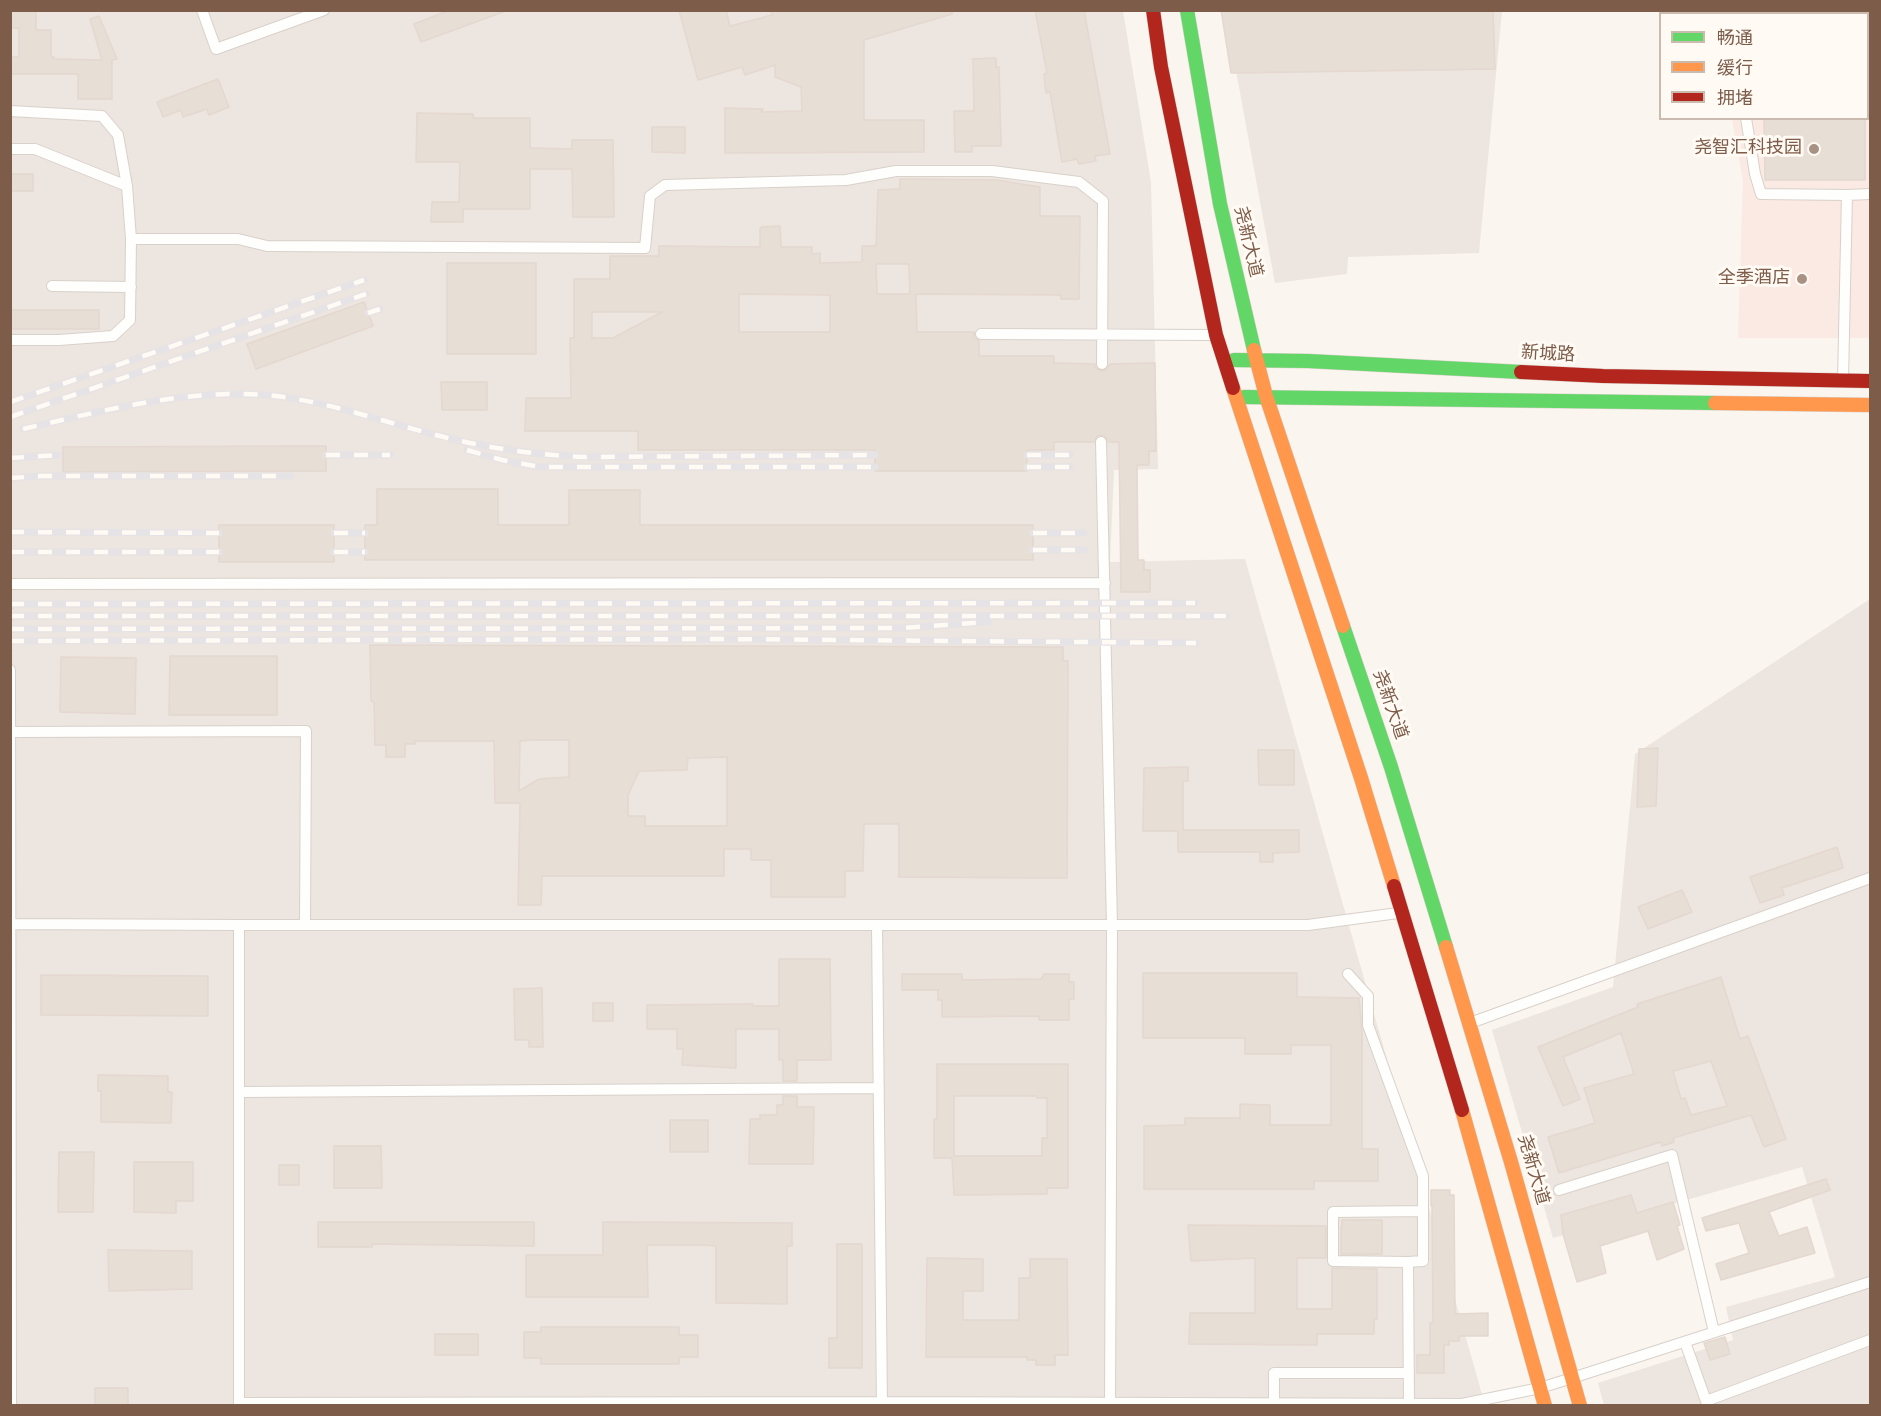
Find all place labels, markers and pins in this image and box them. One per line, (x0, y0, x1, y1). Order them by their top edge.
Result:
place label: 尧智汇科技园 (1694, 138, 1802, 160)
marker: 尧智汇科技园 (1807, 142, 1821, 156)
place label: 全季酒店 (1718, 268, 1790, 290)
marker: 全季酒店 (1795, 272, 1809, 286)

